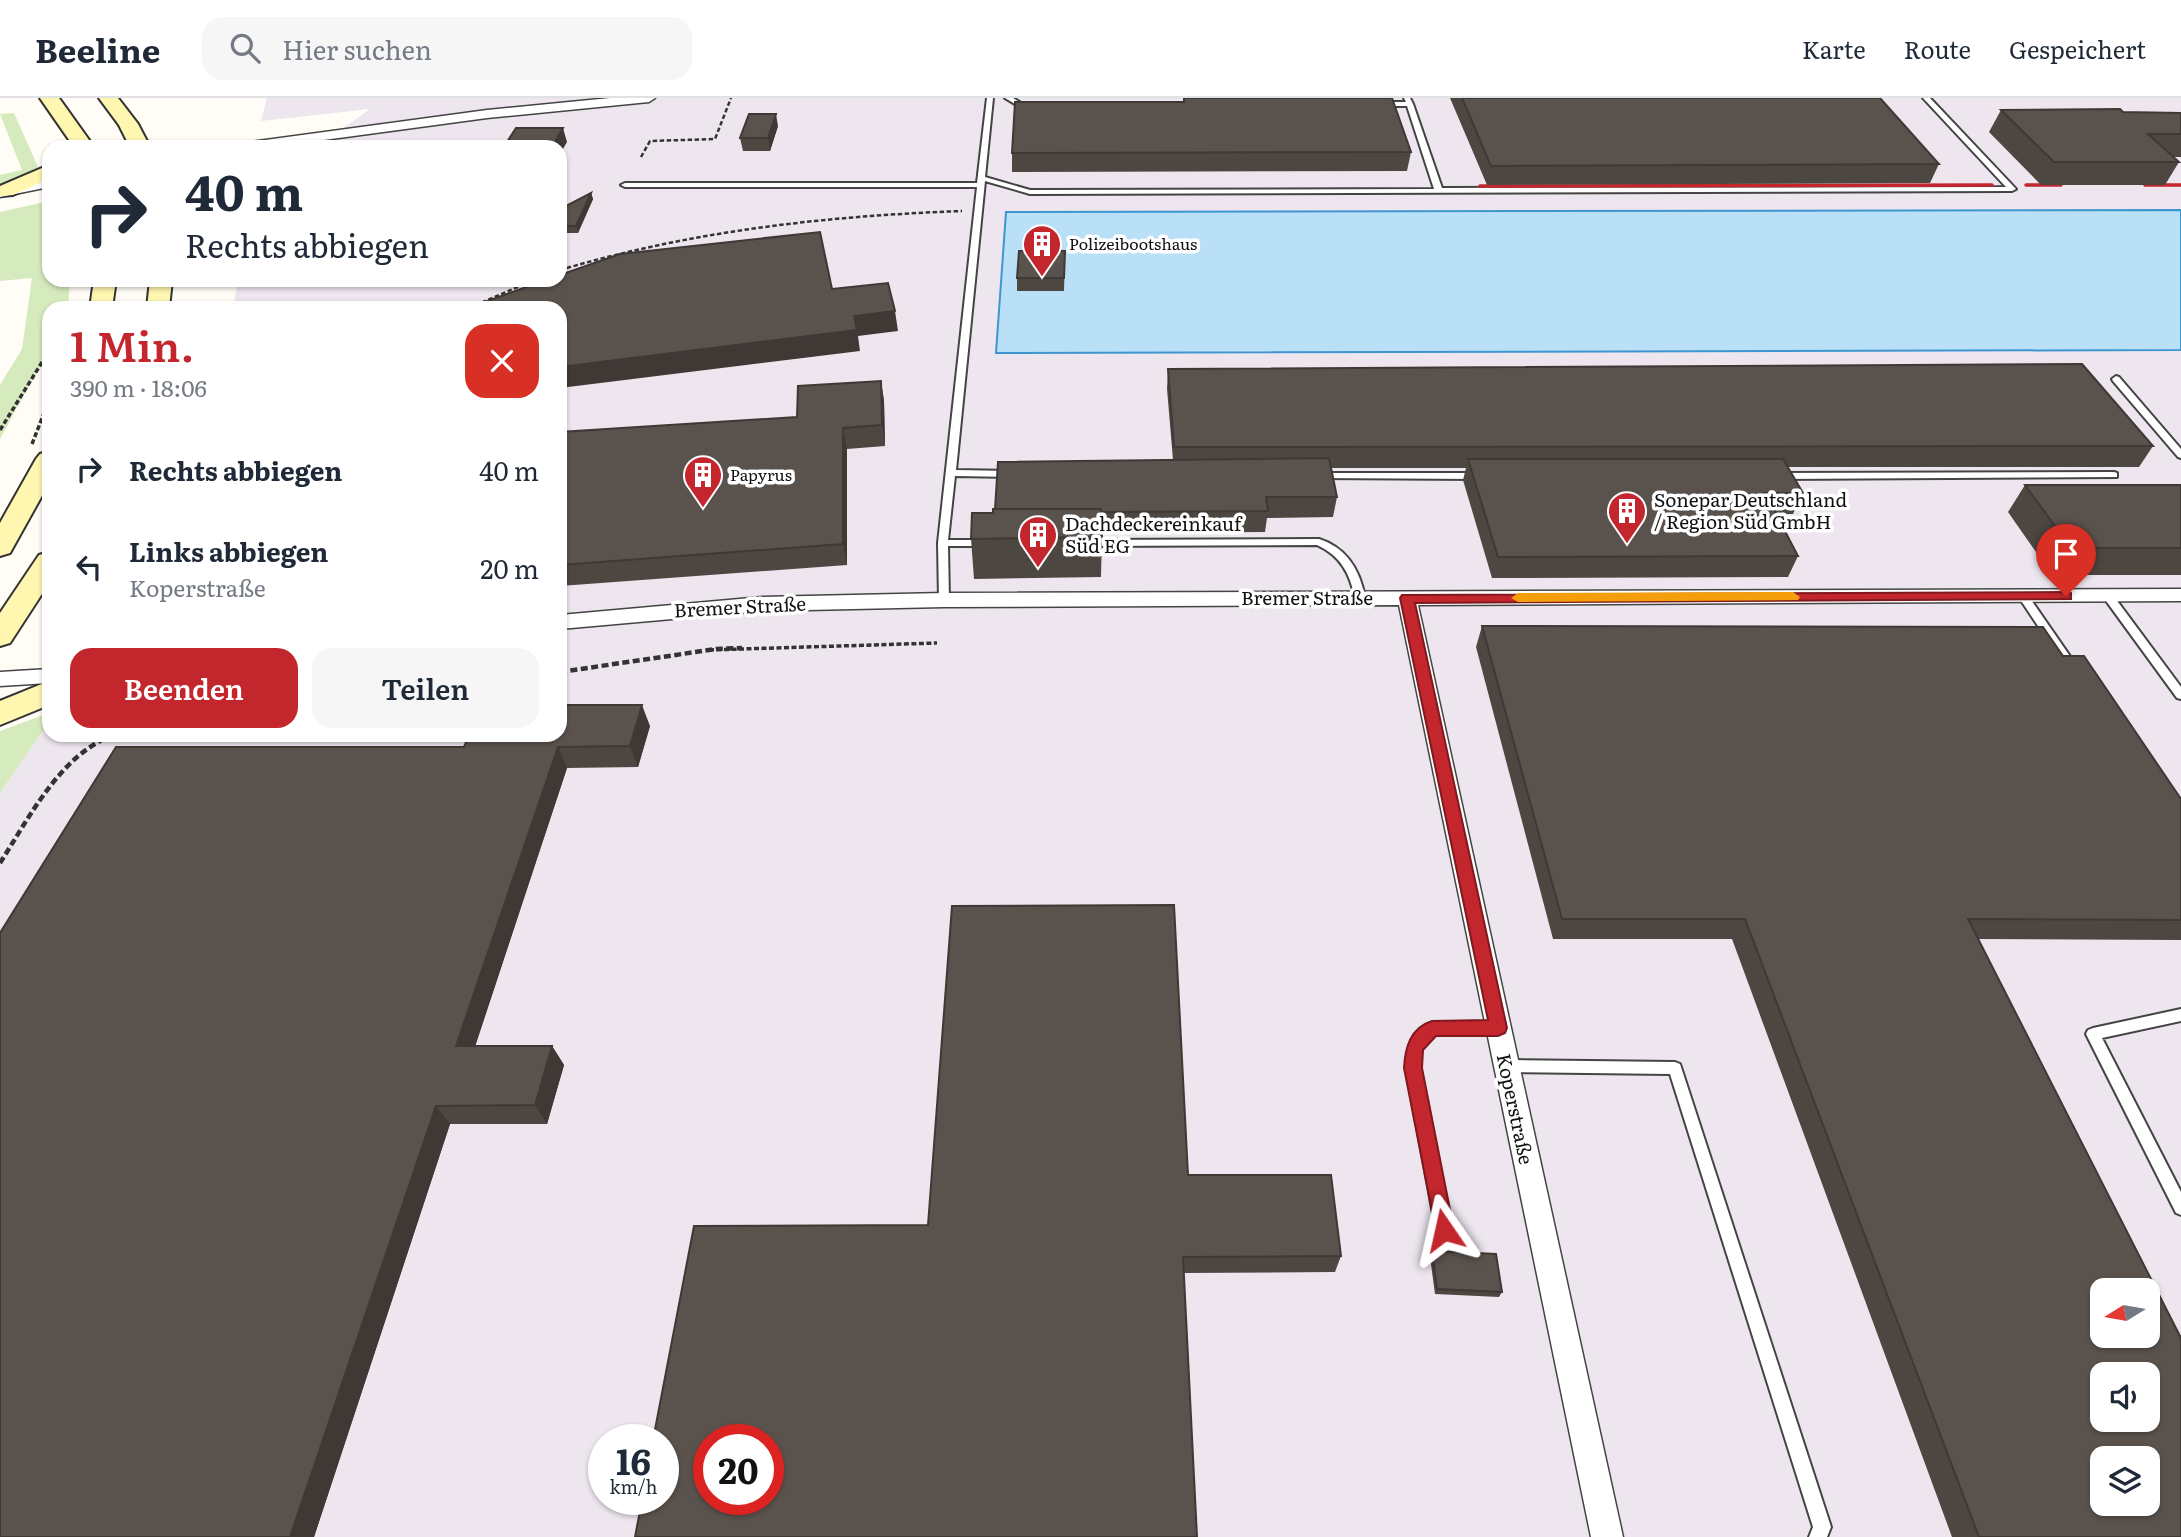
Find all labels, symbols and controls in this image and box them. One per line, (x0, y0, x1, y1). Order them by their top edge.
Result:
search box (202, 17, 692, 80)
text: Beeline (35, 24, 160, 73)
icon: search (226, 29, 264, 67)
text: Hier suchen (282, 29, 432, 68)
text: Karte (1802, 31, 1866, 66)
text: Route (1904, 31, 1971, 66)
text: Gespeichert (2009, 31, 2146, 66)
text: 40 m (185, 153, 303, 226)
icon: right (70, 168, 161, 259)
text: Rechts abbiegen (185, 220, 429, 268)
building icon: Polizeibootshaus (1021, 223, 1063, 278)
place label: Polizeibootshaus (1069, 231, 1197, 255)
text: 1 Min. (70, 313, 194, 375)
button: close (465, 324, 539, 398)
text: 390 m · 18:06 (70, 370, 207, 404)
icon: right (70, 450, 108, 488)
text: Rechts abbiegen (129, 450, 342, 489)
text: 40 m (479, 450, 539, 489)
building icon: Papyrus (682, 454, 724, 509)
place label: Papyrus (730, 462, 792, 486)
place label: Sonepar Deutschland / Region Süd GmbH (1654, 485, 1847, 535)
building icon: Sonepar Deutschland / Region Süd GmbH (1606, 490, 1648, 545)
place label: Dachdeckereinkauf Süd EG (1065, 509, 1243, 559)
building icon: Dachdeckereinkauf Süd EG (1017, 514, 1059, 569)
pin (2036, 524, 2096, 596)
text: Links abbiegen (129, 531, 328, 570)
icon: arrive (2047, 535, 2085, 573)
icon: left (70, 548, 108, 586)
text: 20 m (480, 548, 539, 587)
text: Koperstraße (129, 570, 266, 604)
street label: Bremer Straße (1241, 583, 1373, 611)
street label: Bremer Straße (673, 589, 807, 623)
button: Beenden (70, 648, 298, 728)
button: Teilen (312, 648, 539, 728)
street label: Koperstraße (1491, 1051, 1541, 1167)
position arrow (1407, 1193, 1481, 1267)
north arrow (2090, 1278, 2160, 1348)
map controls (2090, 1278, 2160, 1516)
button: sound (2090, 1362, 2160, 1432)
speed limit sign: 20 (693, 1424, 784, 1515)
text: 16 (616, 1434, 651, 1486)
button: layers (2090, 1446, 2160, 1516)
text: km/h (610, 1473, 657, 1500)

